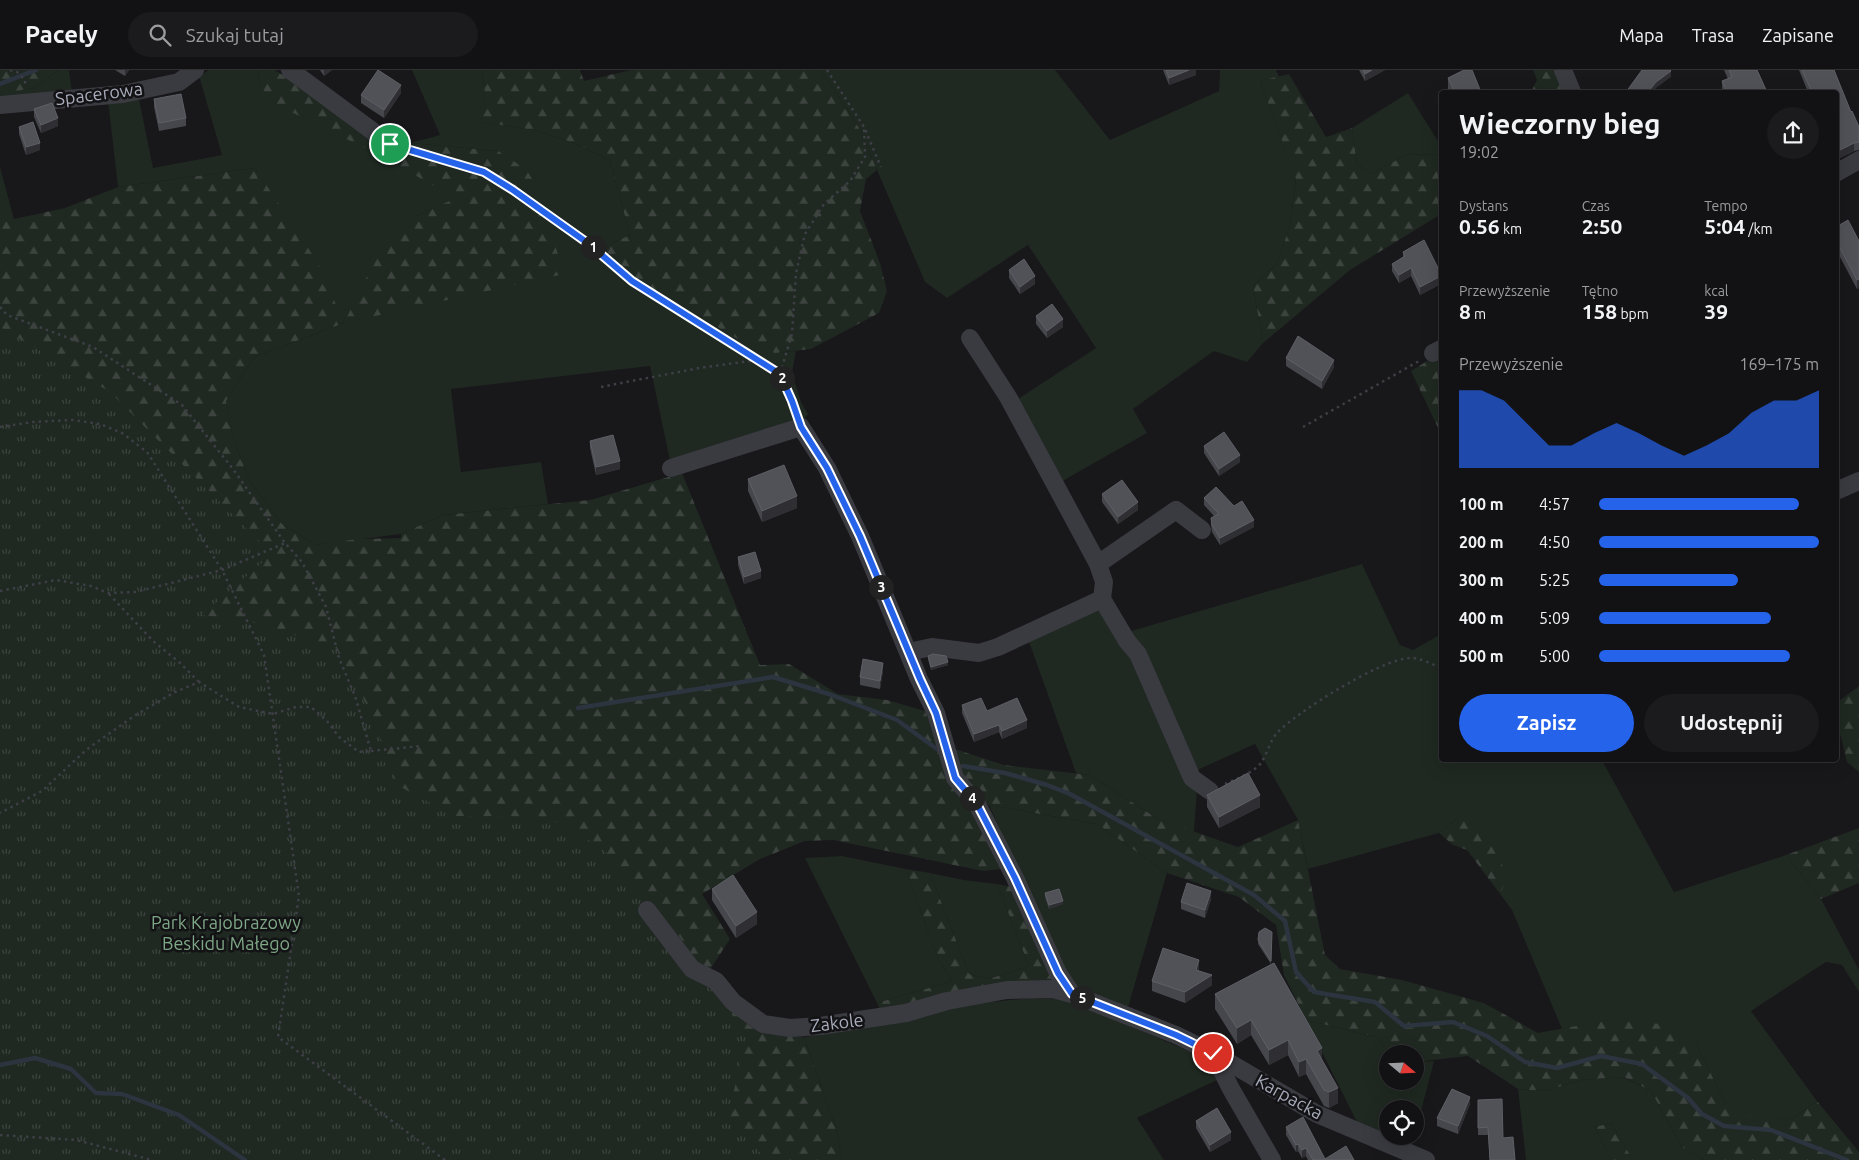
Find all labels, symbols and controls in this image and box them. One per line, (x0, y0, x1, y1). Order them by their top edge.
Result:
search box (128, 12, 478, 57)
text: Pacely (25, 21, 98, 48)
icon: search (146, 21, 174, 49)
text: Szukaj tutaj (186, 24, 284, 46)
text: Mapa (1619, 25, 1664, 45)
text: Trasa (1692, 25, 1734, 45)
text: Zapisane (1762, 25, 1834, 45)
street label: Spacerowa (54, 78, 144, 108)
button: share (1767, 107, 1819, 159)
text: Wieczorny bieg (1459, 108, 1661, 139)
pin (369, 123, 411, 165)
icon: arrive (376, 130, 404, 158)
text: 19:02 (1459, 143, 1499, 161)
text: Dystans (1459, 198, 1508, 214)
text: Czas (1582, 198, 1610, 214)
text: Tempo (1704, 198, 1748, 214)
text: 0.56 (1459, 214, 1500, 238)
text: 2:50 (1582, 214, 1622, 238)
text: 5:04 (1704, 214, 1745, 238)
text: km (1500, 221, 1522, 237)
text: /km (1745, 221, 1773, 237)
pin: 1 (580, 234, 606, 260)
text: 1 (590, 239, 597, 255)
text: Przewyższenie (1459, 283, 1550, 299)
text: Tętno (1582, 283, 1618, 299)
text: kcal (1704, 283, 1729, 299)
text: 8 (1459, 299, 1471, 323)
text: 158 (1582, 299, 1617, 323)
text: 39 (1704, 299, 1728, 323)
text: m (1471, 306, 1486, 322)
text: bpm (1617, 306, 1649, 322)
text: Przewyższenie (1459, 355, 1563, 373)
text: 169–175 m (1739, 355, 1819, 373)
pin: 2 (770, 366, 794, 390)
text: 2 (779, 370, 786, 386)
text: 100 m (1459, 495, 1504, 513)
text: 4:57 (1539, 495, 1570, 513)
text: 200 m (1459, 533, 1504, 551)
text: 4:50 (1539, 533, 1570, 551)
text: 300 m (1459, 571, 1504, 589)
text: 5:25 (1539, 571, 1570, 589)
pin: 3 (868, 574, 894, 600)
text: 3 (878, 579, 885, 595)
text: 400 m (1459, 609, 1504, 627)
text: 5:09 (1539, 609, 1570, 627)
text: 500 m (1459, 647, 1504, 665)
text: 5:00 (1539, 647, 1570, 665)
button: Zapisz (1459, 694, 1634, 752)
button: Udostępnij (1644, 694, 1819, 752)
pin: 4 (960, 786, 984, 810)
text: 4 (969, 790, 976, 806)
park label: Park Krajobrazowy Beskidu Małego (151, 912, 301, 953)
pin: 5 (1070, 986, 1094, 1010)
text: 5 (1079, 990, 1086, 1006)
street label: Zakole (809, 1009, 865, 1035)
pin (1192, 1032, 1234, 1074)
icon: check (1199, 1039, 1227, 1067)
north arrow (1379, 1045, 1424, 1090)
map controls (1379, 1045, 1424, 1145)
street label: Karpacka (1252, 1070, 1326, 1123)
button: locate (1379, 1100, 1424, 1145)

